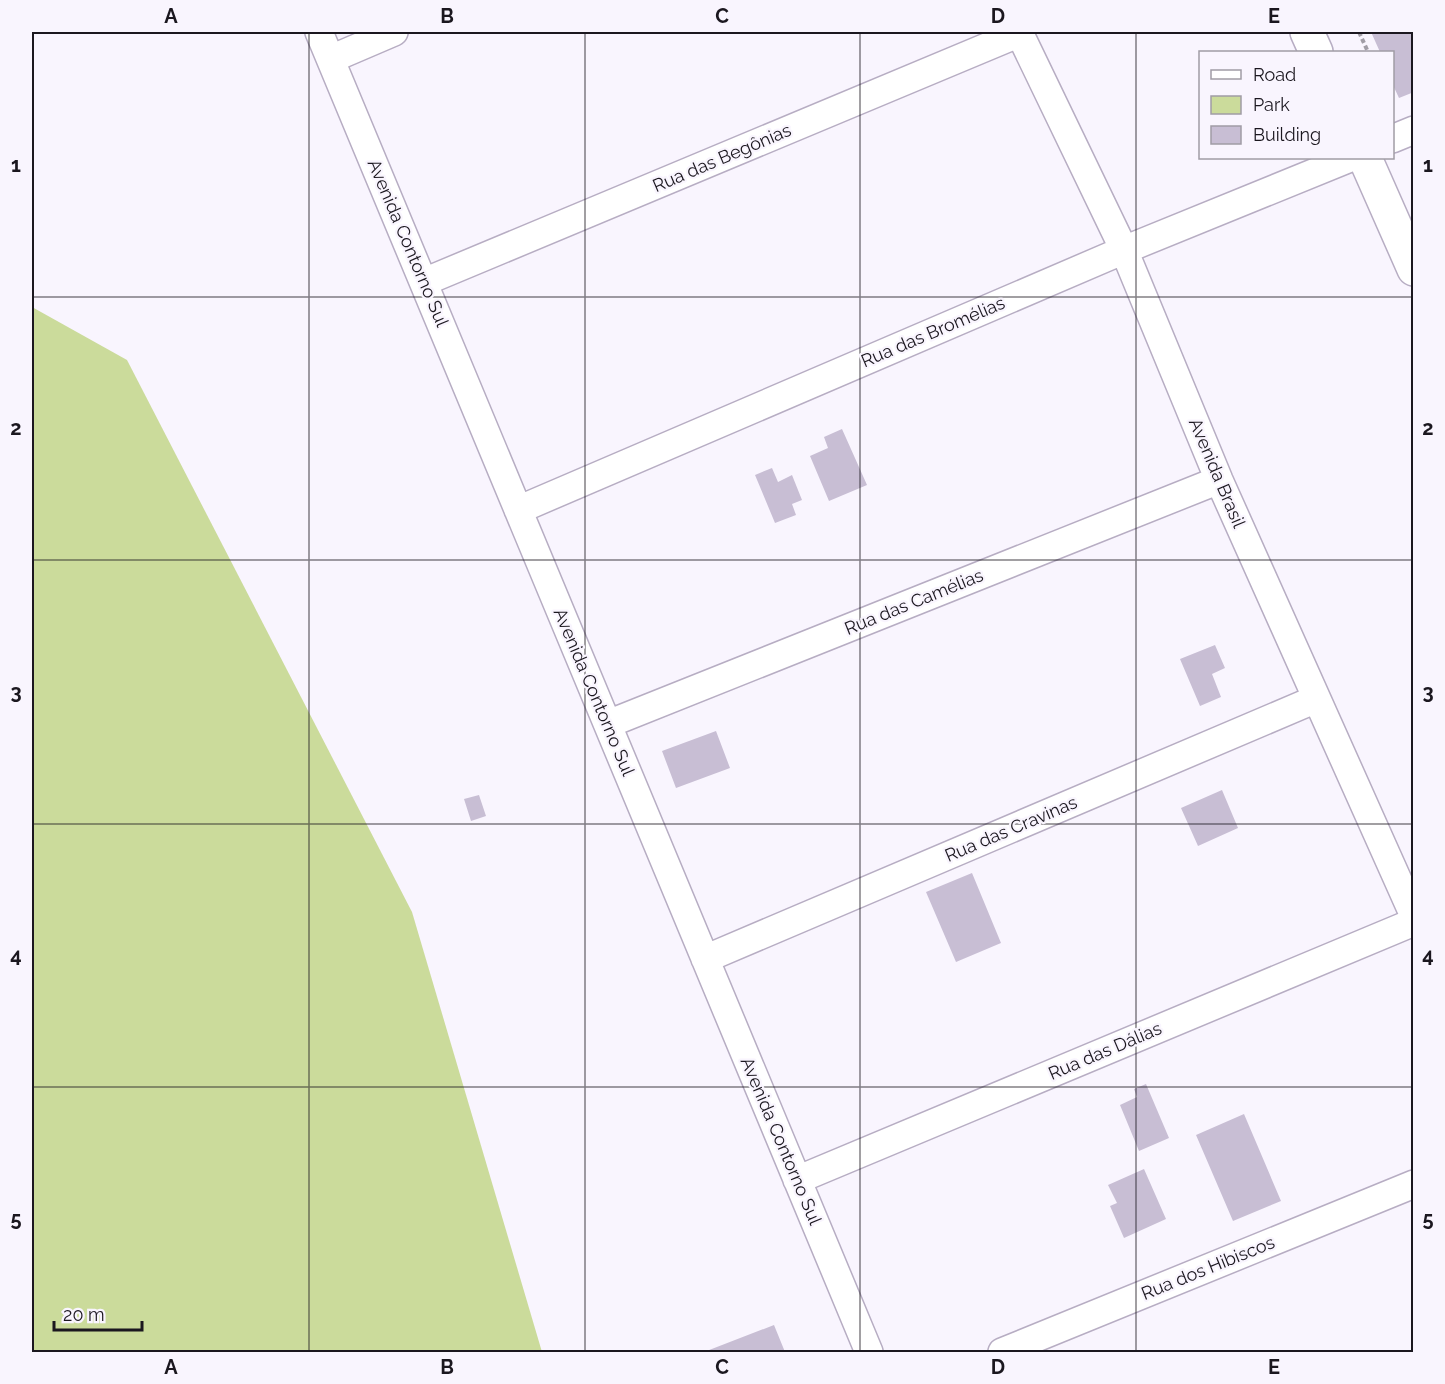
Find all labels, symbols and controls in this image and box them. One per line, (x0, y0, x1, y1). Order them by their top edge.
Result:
text: A (164, 4, 178, 28)
text: B (440, 4, 454, 28)
text: C (715, 4, 729, 28)
text: D (991, 4, 1005, 28)
text: E (1268, 4, 1280, 28)
legend (1199, 51, 1394, 159)
text: Road (1253, 64, 1296, 85)
text: Park (1253, 94, 1290, 115)
street label: Rua das Begônias (649, 119, 794, 196)
text: Building (1253, 124, 1321, 145)
text: 1 (11, 153, 21, 177)
text: 1 (1423, 153, 1433, 177)
street label: Avenida Contorno Sul (364, 156, 453, 330)
street label: Rua das Bromélias (858, 292, 1008, 371)
street label: Avenida Brasil (1185, 415, 1250, 531)
text: 2 (10, 416, 22, 440)
text: 2 (1422, 416, 1434, 440)
street label: Rua das Camélias (841, 564, 986, 639)
street label: Avenida Contorno Sul (550, 605, 639, 779)
text: 3 (10, 680, 22, 704)
text: 3 (1422, 680, 1434, 704)
street label: Rua das Cravinas (941, 791, 1080, 866)
text: 4 (10, 943, 22, 967)
text: 4 (1422, 943, 1434, 967)
street label: Rua das Dálias (1045, 1017, 1165, 1084)
street label: Avenida Contorno Sul (737, 1054, 826, 1228)
text: 5 (10, 1207, 22, 1231)
text: 5 (1422, 1207, 1434, 1231)
street label: Rua dos Hibiscos (1138, 1231, 1278, 1304)
scale bar (54, 1294, 142, 1332)
text: 20 m (63, 1304, 105, 1325)
text: A (164, 1355, 178, 1379)
text: B (440, 1355, 454, 1379)
text: C (715, 1355, 729, 1379)
text: D (991, 1355, 1005, 1379)
text: E (1268, 1355, 1280, 1379)

